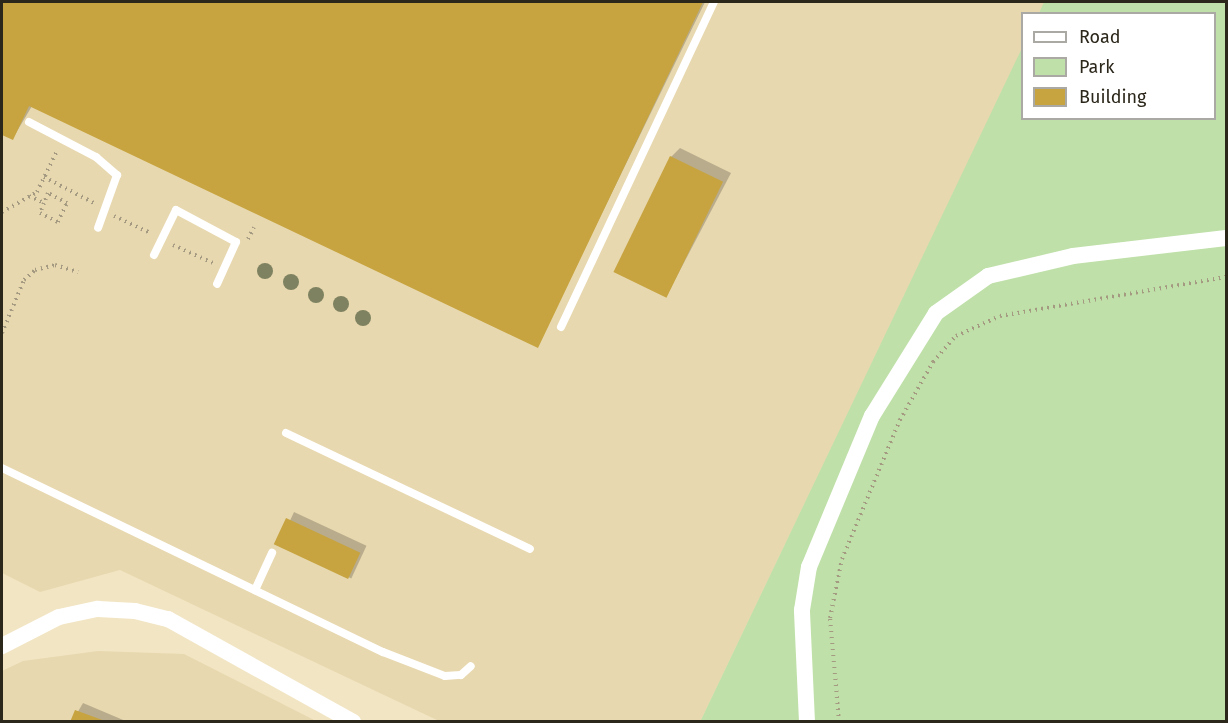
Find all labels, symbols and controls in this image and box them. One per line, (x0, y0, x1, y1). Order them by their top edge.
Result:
legend (1021, 12, 1216, 120)
text: Road (1079, 26, 1121, 48)
text: Park (1079, 56, 1114, 78)
text: Building (1079, 86, 1146, 108)

